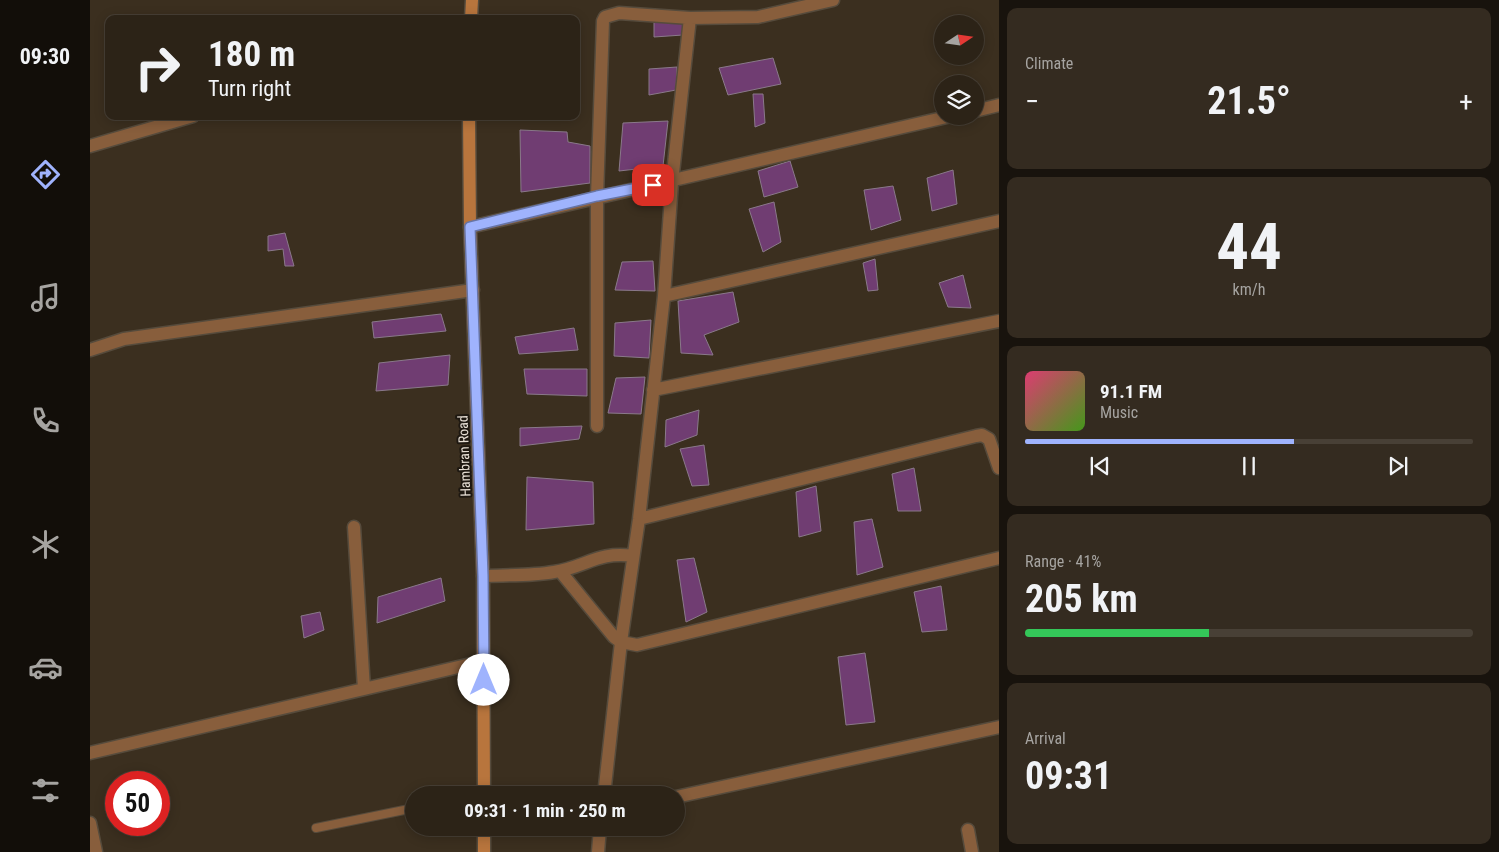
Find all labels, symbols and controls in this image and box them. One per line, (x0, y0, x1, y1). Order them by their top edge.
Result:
north arrow (934, 15, 984, 65)
map controls (934, 15, 984, 125)
text: 180 m (208, 34, 295, 75)
icon: right (125, 35, 190, 100)
text: 09:30 (20, 44, 70, 69)
text: Climate (1025, 54, 1073, 73)
button: layers (934, 75, 984, 125)
text: Turn right (208, 76, 291, 101)
text: 21.5° (1207, 79, 1291, 123)
text: − (1025, 85, 1039, 118)
text: + (1459, 85, 1473, 118)
icon: directions (28, 157, 63, 192)
pin (632, 164, 674, 206)
icon: arrive (639, 171, 667, 199)
text: 44 (1216, 209, 1282, 285)
icon: music (28, 280, 63, 315)
text: km/h (1233, 280, 1265, 299)
text: 91.1 FM (1100, 380, 1162, 403)
icon: phone (28, 403, 63, 438)
text: Music (1100, 403, 1138, 422)
street label: Hambran Road (455, 415, 473, 497)
icon: previous (1086, 452, 1114, 480)
icon: pause (1235, 452, 1263, 480)
icon: next (1384, 452, 1412, 480)
icon: climate (28, 527, 63, 562)
text: Range · 41% (1025, 552, 1101, 571)
text: 205 km (1025, 577, 1138, 621)
icon: car (28, 650, 63, 685)
position arrow (457, 653, 509, 705)
text: Arrival (1025, 729, 1066, 748)
text: 09:31 (1025, 754, 1112, 798)
speed limit sign: 50 (105, 771, 170, 836)
icon: filters (28, 773, 63, 808)
text: 09:31 · 1 min · 250 m (464, 799, 626, 822)

